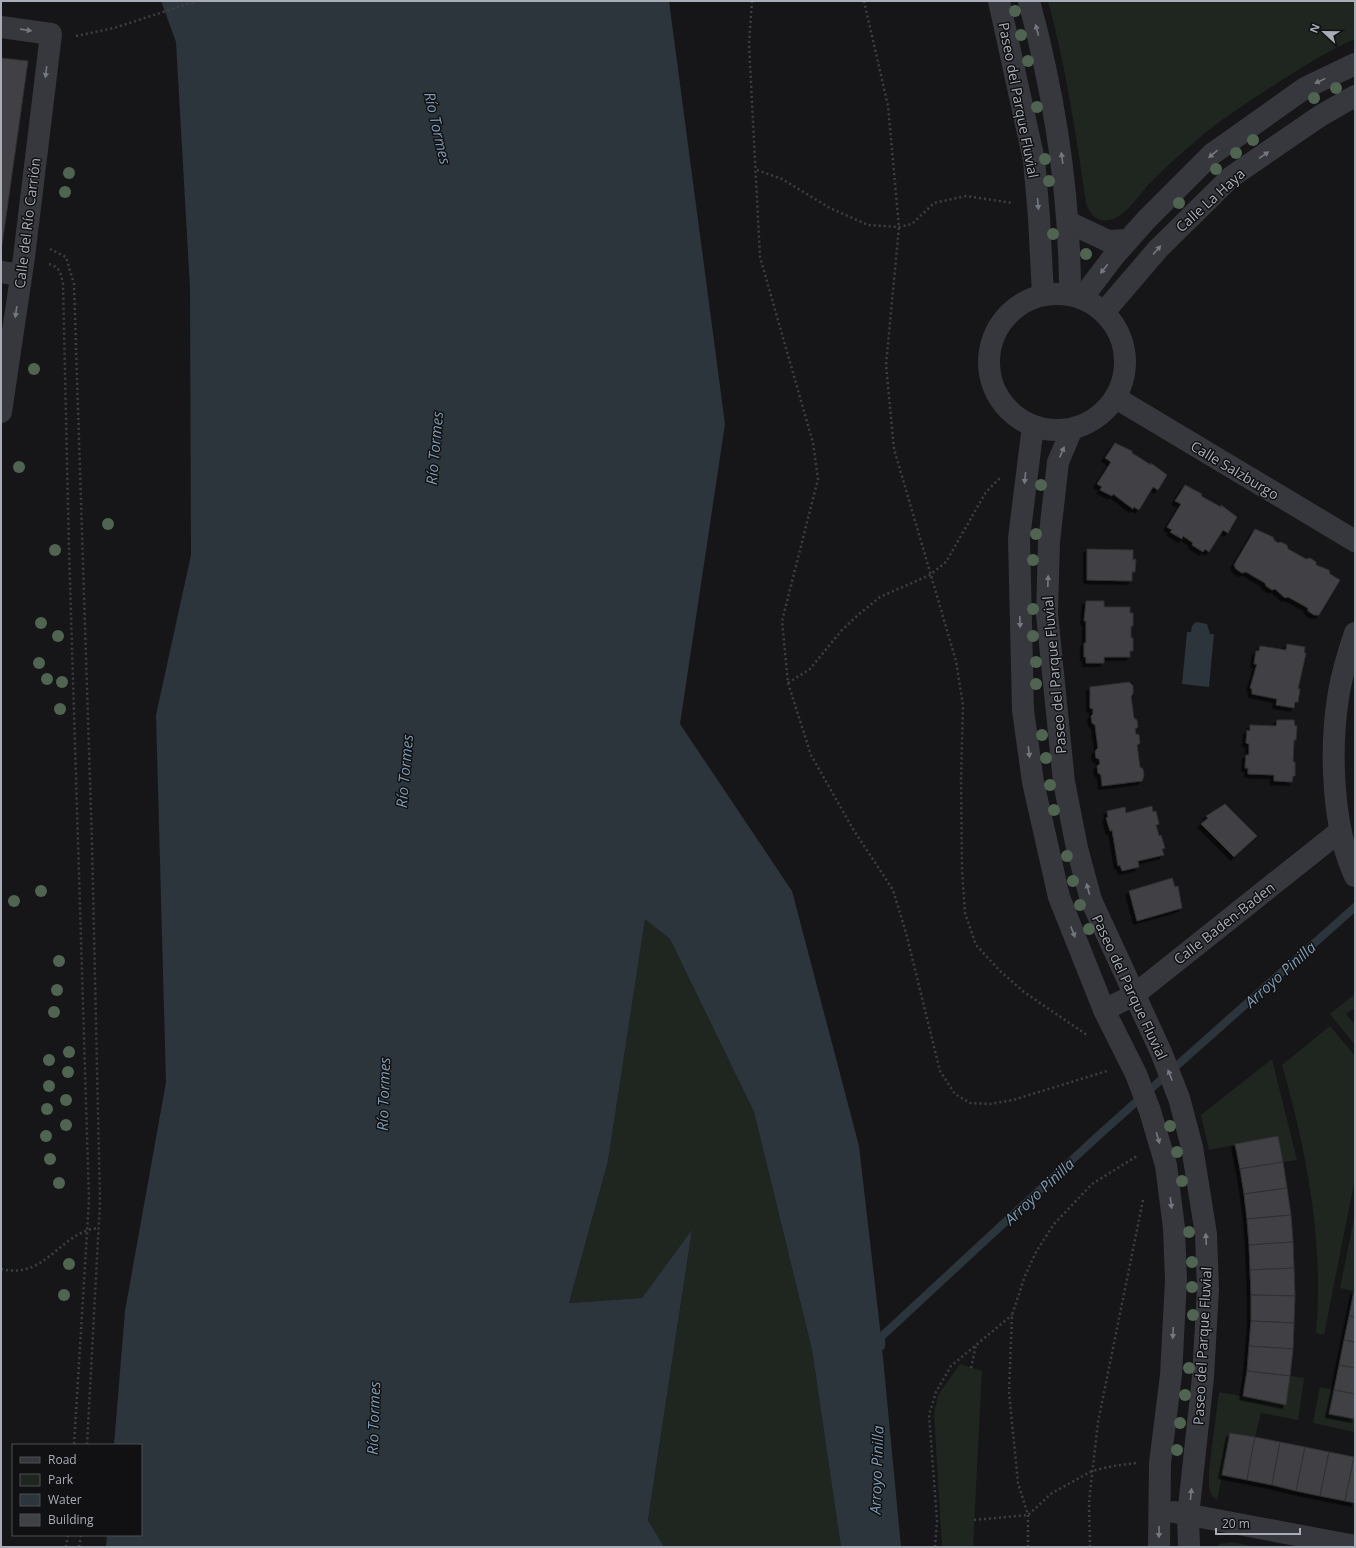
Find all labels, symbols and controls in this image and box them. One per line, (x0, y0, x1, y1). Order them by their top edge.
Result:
north arrow (1304, 12, 1344, 52)
street label: Paseo del Parque Fluvial (995, 21, 1043, 179)
text: N (1306, 21, 1323, 35)
one-way arrow (1033, 24, 1039, 37)
one-way arrow (20, 27, 32, 33)
one-way arrow (43, 66, 50, 78)
one-way arrow (1314, 78, 1326, 84)
water label: Río Tormes (420, 90, 456, 167)
one-way arrow (1208, 150, 1218, 159)
one-way arrow (1258, 151, 1269, 158)
one-way arrow (1059, 152, 1065, 164)
street label: Calle del Río Carrión (10, 157, 44, 289)
street label: Calle La Haya (1171, 164, 1249, 236)
one-way arrow (1035, 198, 1041, 210)
one-way arrow (1152, 245, 1161, 256)
one-way arrow (1100, 263, 1109, 274)
one-way arrow (13, 306, 19, 318)
water label: Río Tormes (421, 410, 447, 486)
street label: Calle Salzburgo (1187, 436, 1283, 504)
one-way arrow (1060, 446, 1066, 458)
one-way arrow (1022, 472, 1029, 484)
one-way arrow (1044, 575, 1051, 587)
street label: Paseo del Parque Fluvial (1038, 595, 1070, 755)
one-way arrow (1017, 616, 1023, 629)
water label: Río Tormes (391, 733, 417, 809)
one-way arrow (1025, 746, 1032, 758)
street label: Calle Baden-Baden (1170, 878, 1278, 968)
one-way arrow (1085, 883, 1091, 895)
street label: Paseo del Parque Fluvial (1088, 911, 1172, 1063)
one-way arrow (1070, 926, 1076, 938)
water label: Arroyo Pinilla (1240, 937, 1320, 1012)
water label: Río Tormes (372, 1056, 394, 1131)
one-way arrow (1167, 1069, 1173, 1081)
one-way arrow (1155, 1132, 1161, 1144)
water label: Arroyo Pinilla (999, 1153, 1079, 1229)
one-way arrow (1168, 1197, 1174, 1209)
one-way arrow (1202, 1233, 1209, 1245)
street label: Paseo del Parque Fluvial (1188, 1267, 1216, 1425)
one-way arrow (1170, 1327, 1176, 1340)
water label: Río Tormes (362, 1380, 384, 1455)
water label: Arroyo Pinilla (864, 1425, 888, 1516)
legend (12, 1444, 142, 1536)
text: Road (48, 1451, 77, 1468)
text: Park (48, 1471, 74, 1488)
one-way arrow (1188, 1488, 1194, 1500)
text: Water (48, 1491, 82, 1508)
scale bar (1216, 1510, 1300, 1536)
text: Building (48, 1511, 94, 1528)
text: 20 m (1222, 1515, 1250, 1532)
one-way arrow (1156, 1526, 1162, 1539)

